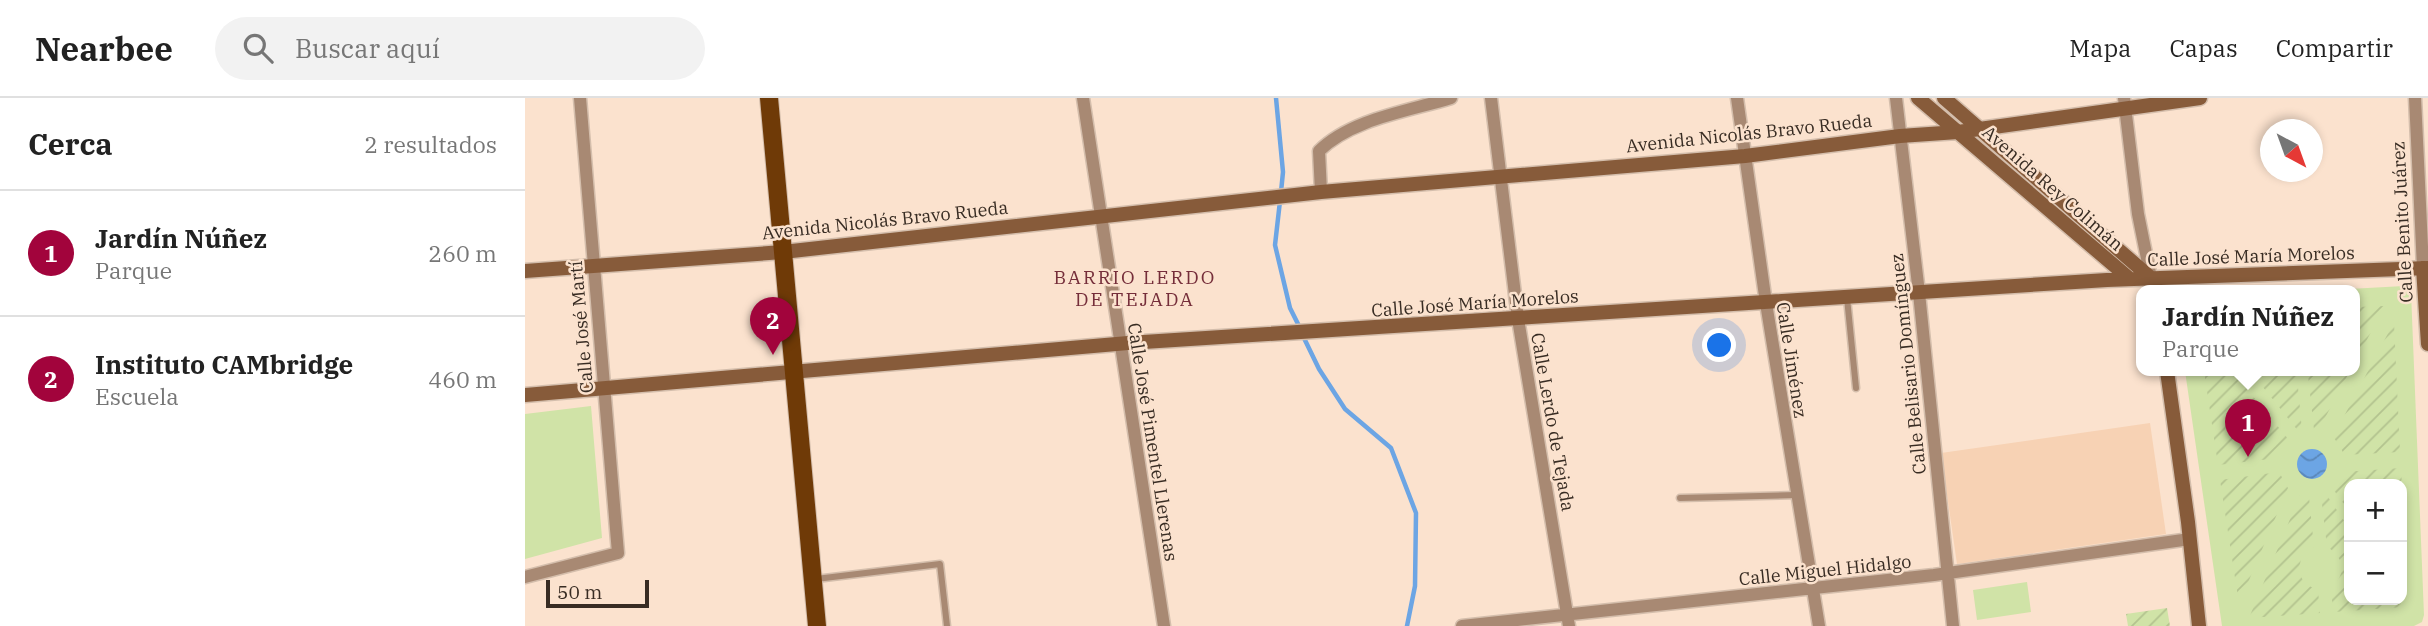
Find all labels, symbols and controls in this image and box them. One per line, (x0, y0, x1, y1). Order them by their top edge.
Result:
search box (215, 17, 705, 80)
text: Nearbee (35, 27, 173, 70)
icon: search (239, 29, 277, 67)
text: Buscar aquí (295, 31, 440, 65)
text: Mapa (2069, 32, 2131, 64)
text: Capas (2169, 32, 2238, 64)
text: Compartir (2276, 32, 2393, 64)
street label: Avenida Nicolás Bravo Rueda (1625, 109, 1873, 157)
north arrow (2260, 119, 2323, 182)
street label: Avenida Rey Colimán (1978, 120, 2128, 256)
text: Cerca (28, 124, 113, 163)
text: 2 resultados (364, 129, 497, 159)
street label: Calle Benito Juárez (2386, 141, 2418, 303)
street label: Avenida Nicolás Bravo Rueda (761, 196, 1009, 244)
text: Jardín Núñez (95, 221, 267, 255)
text: 1 (44, 238, 58, 268)
text: 260 m (428, 238, 497, 268)
street label: Calle José María Morelos (2147, 241, 2355, 271)
street label: Calle Belisario Domínguez (1885, 252, 1931, 476)
text: Parque (95, 255, 172, 285)
street label: Calle José Martí (564, 260, 598, 394)
district label: BARRIO LERDO DE TEJADA (1054, 265, 1216, 311)
street label: Calle José María Morelos (1371, 284, 1579, 322)
popup (2136, 285, 2360, 376)
pin: 2 (750, 297, 796, 355)
text: Jardín Núñez (2162, 299, 2334, 333)
street label: Calle Jiménez (1772, 300, 1812, 420)
street label: Calle José Pimentel Llerenas (1123, 321, 1183, 563)
your location (1702, 328, 1736, 362)
street label: Calle Lerdo de Tejada (1526, 331, 1580, 513)
text: Parque (2162, 333, 2239, 363)
text: Instituto CAMbridge (95, 347, 353, 381)
text: 2 (44, 364, 58, 394)
text: 460 m (428, 364, 497, 394)
text: Escuela (95, 381, 179, 411)
pin: 1 (2225, 399, 2271, 457)
map controls (2344, 479, 2407, 605)
button: + (2344, 479, 2407, 542)
button: − (2344, 542, 2407, 605)
street label: Calle Miguel Hidalgo (1738, 550, 1912, 590)
scale bar (546, 577, 649, 609)
text: 50 m (557, 580, 602, 604)

